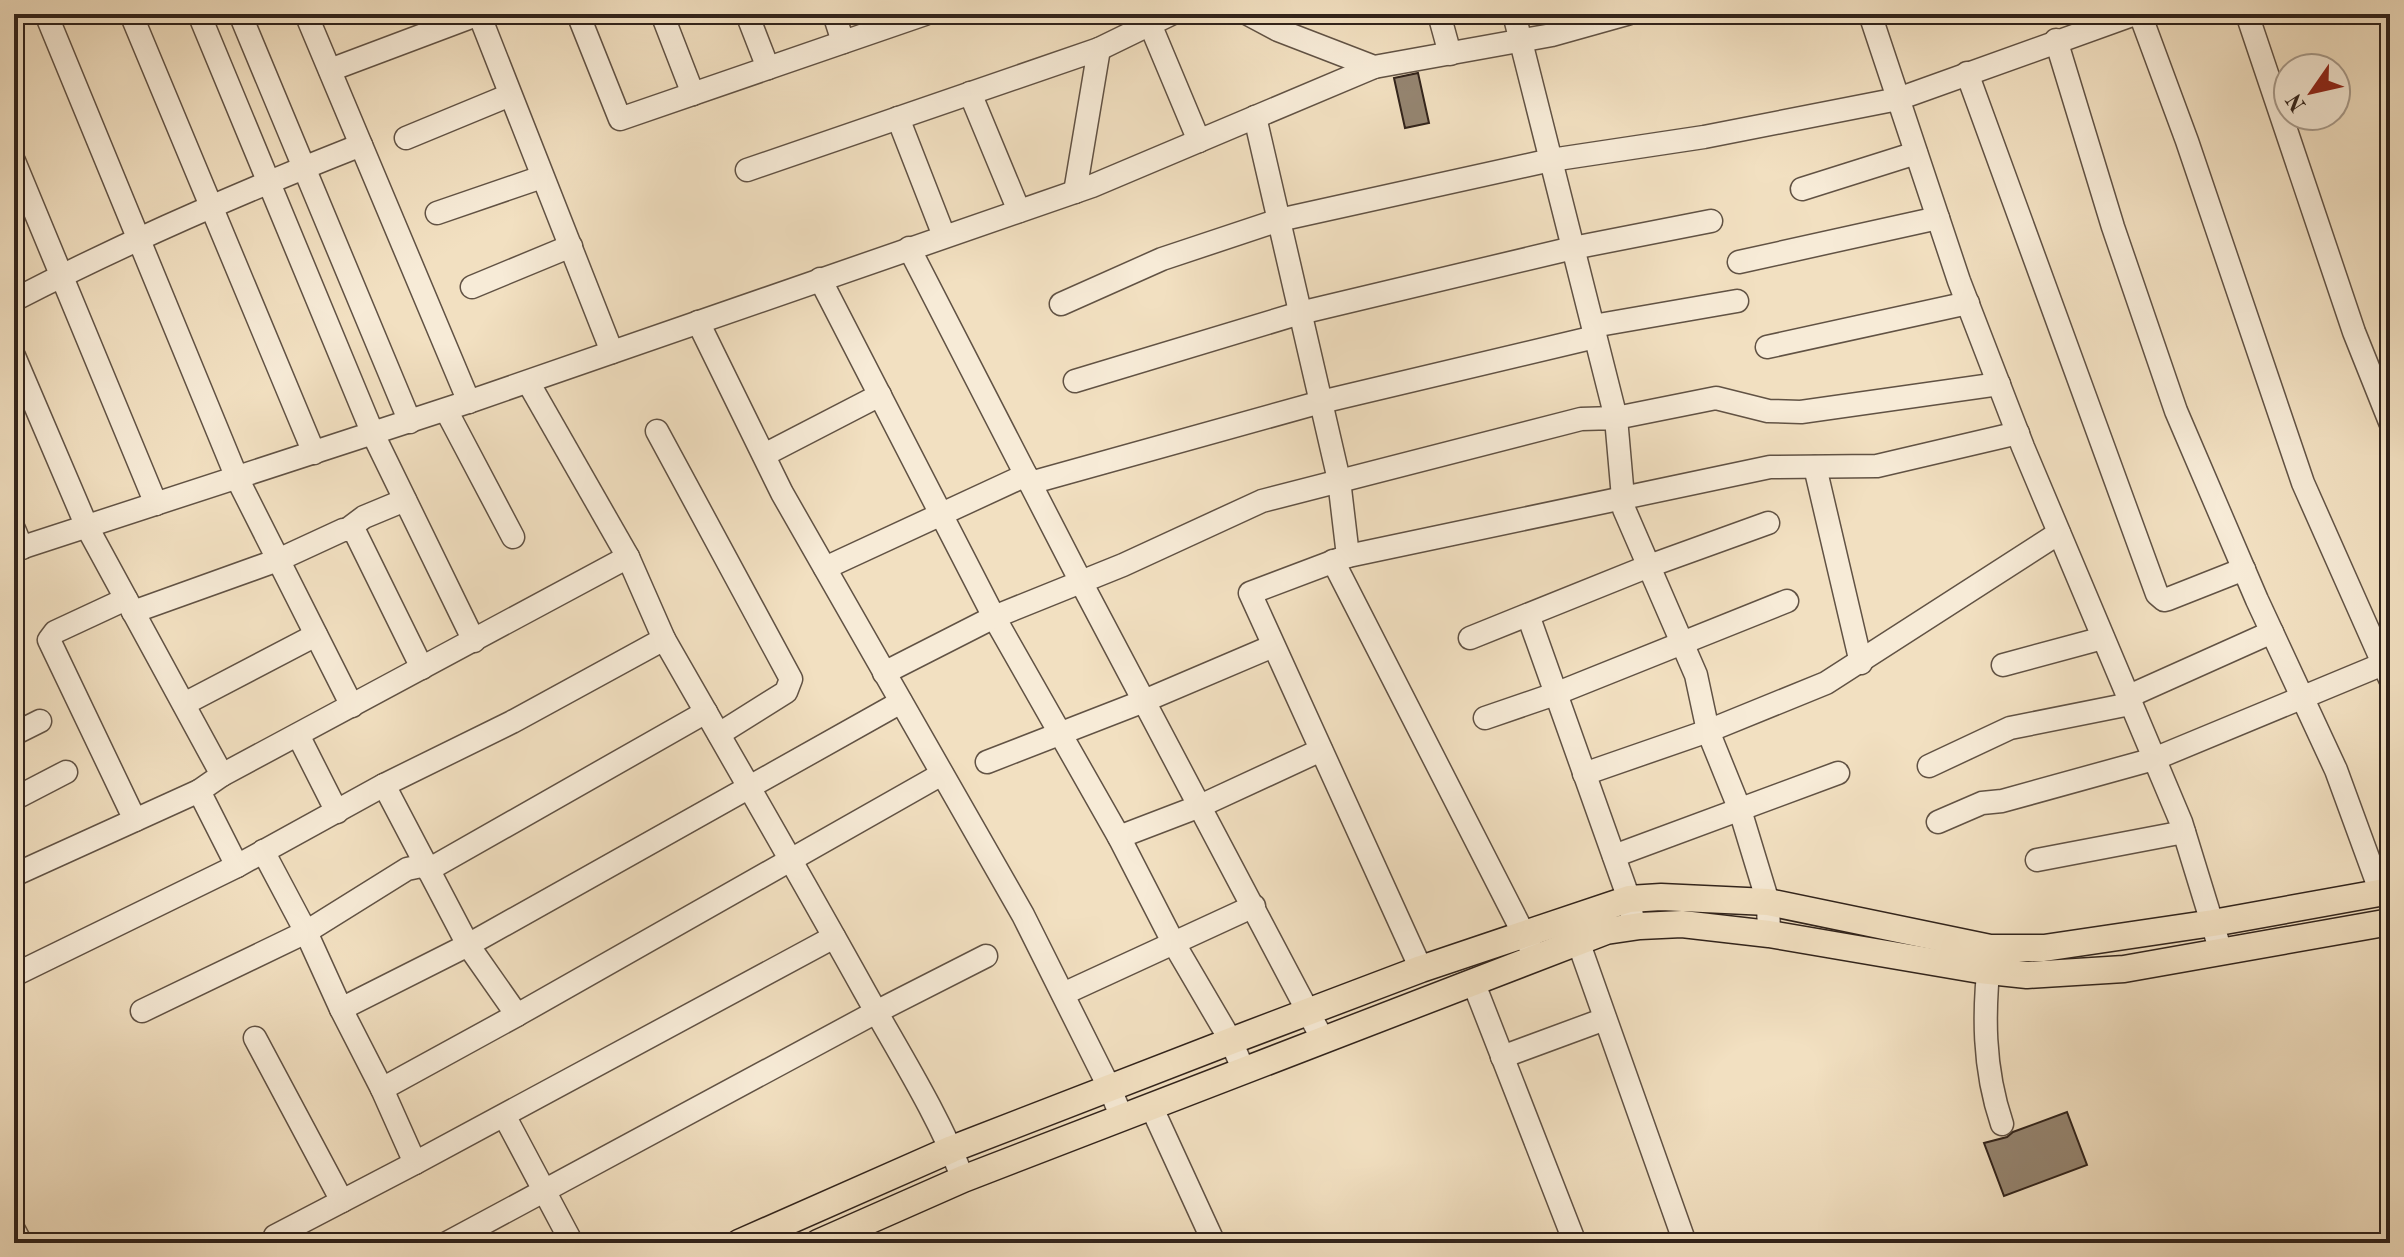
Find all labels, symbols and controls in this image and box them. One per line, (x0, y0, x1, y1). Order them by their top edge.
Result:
north arrow (2272, 52, 2352, 132)
text: N (2283, 89, 2311, 115)

